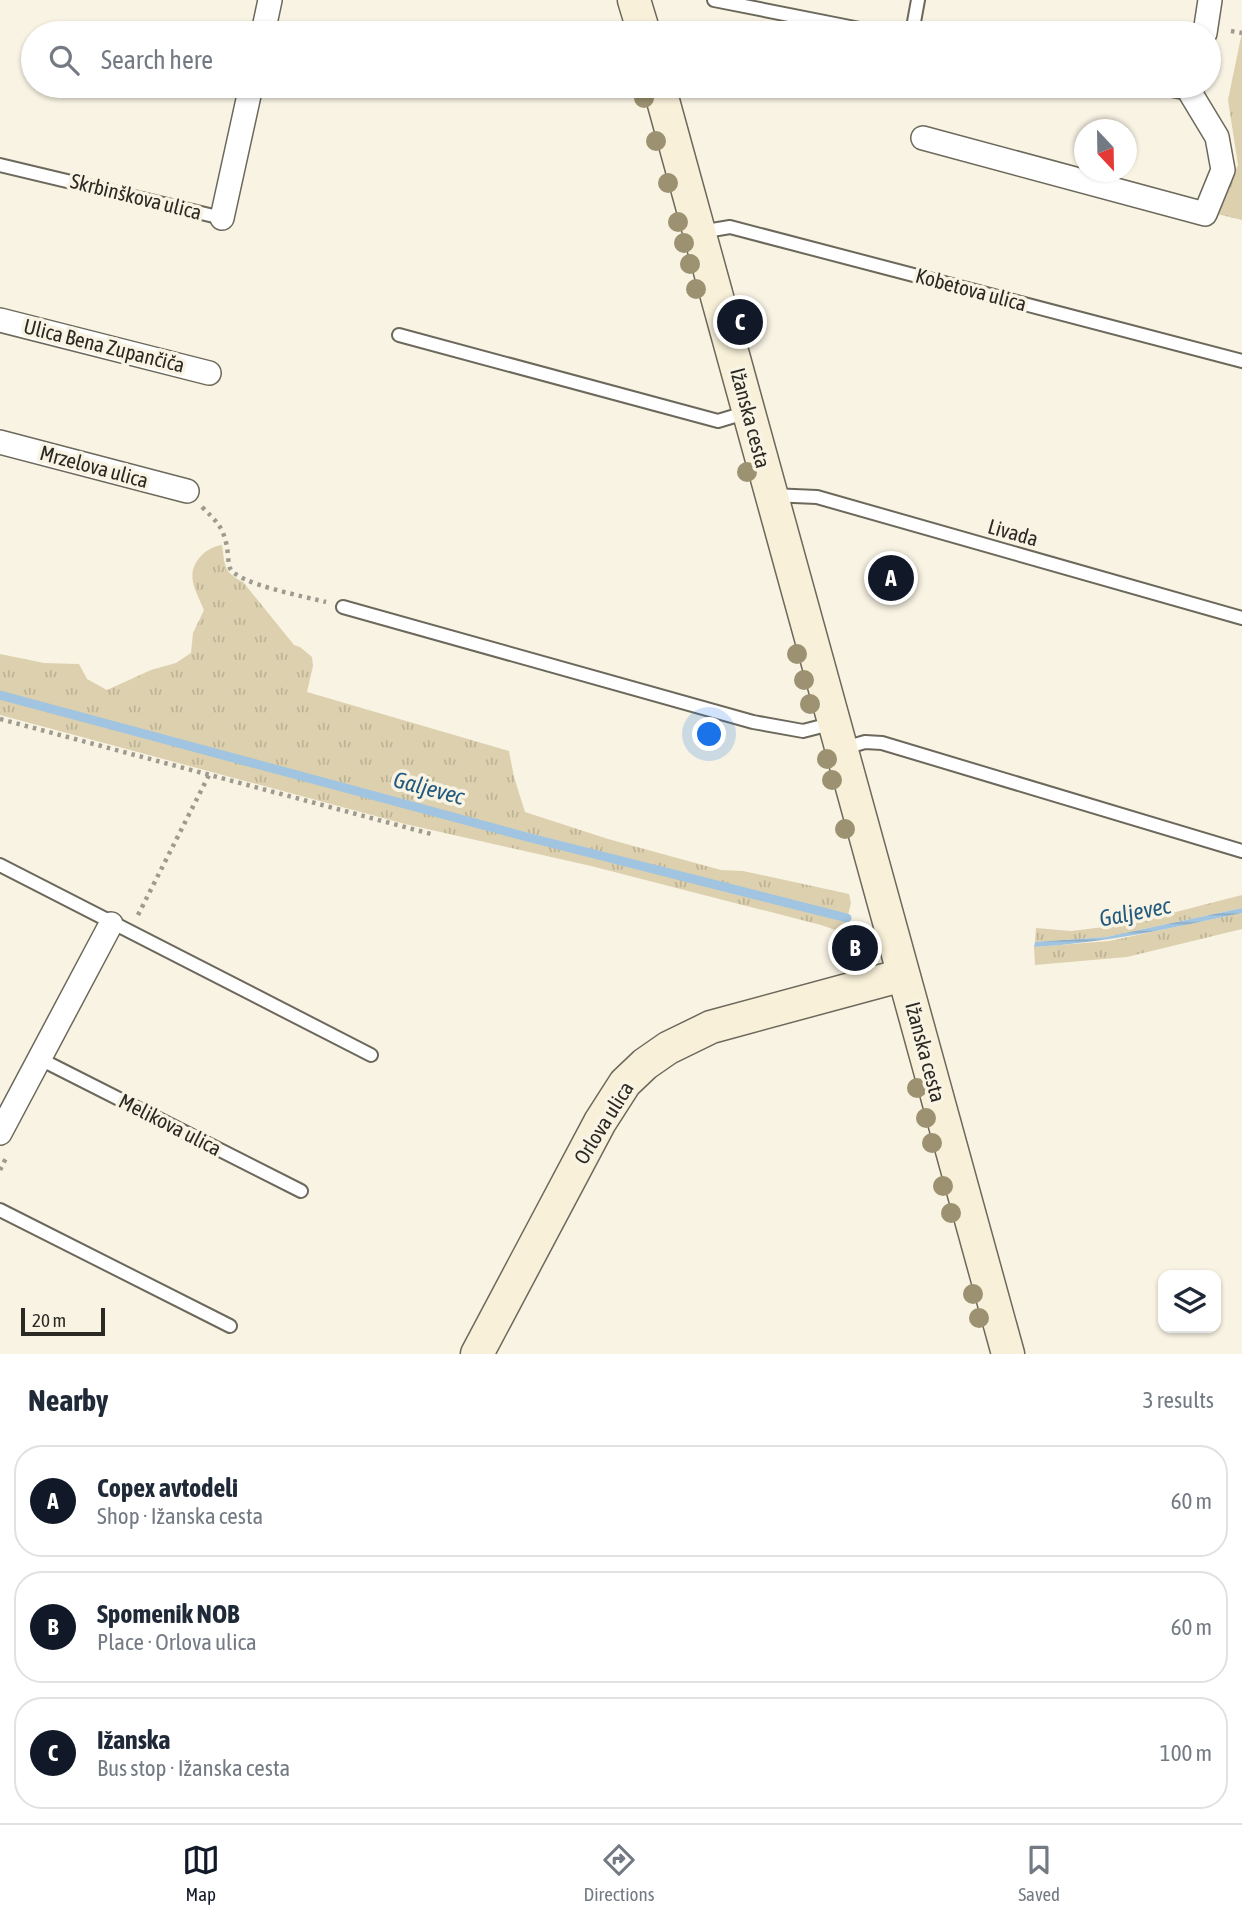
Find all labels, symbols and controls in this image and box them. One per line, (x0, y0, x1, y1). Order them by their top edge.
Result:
search box (21, 21, 1221, 98)
icon: search (45, 41, 83, 79)
text: Search here (101, 45, 213, 75)
north arrow (1074, 119, 1137, 182)
street label: Skrbinškova ulica (68, 168, 204, 224)
street label: Kobetova ulica (913, 263, 1029, 315)
pin: C (717, 296, 763, 348)
street label: Ulica Bena Zupančiča (21, 313, 187, 377)
street label: Ižanska cesta (726, 365, 776, 470)
street label: Mrzelova ulica (37, 440, 151, 492)
street label: Livada (986, 513, 1041, 551)
pin: A (868, 552, 914, 604)
your location (692, 717, 726, 751)
water label: Galjevec (391, 766, 468, 810)
water label: Galjevec (1097, 892, 1173, 932)
pin: B (832, 922, 878, 974)
street label: Ižanska cesta (901, 999, 951, 1104)
street label: Orlova ulica (568, 1077, 638, 1168)
street label: Melikova ulica (115, 1088, 226, 1160)
map controls (1158, 1270, 1221, 1333)
button: layers (1158, 1270, 1221, 1333)
scale bar (21, 1305, 105, 1337)
text: 20 m (32, 1309, 66, 1331)
text: Nearby (28, 1383, 108, 1417)
text: 3 results (1143, 1387, 1214, 1413)
text: Copex avtodeli (97, 1473, 238, 1503)
text: A (47, 1488, 59, 1514)
text: 60 m (1171, 1488, 1212, 1514)
text: Shop · Ižanska cesta (97, 1503, 263, 1529)
text: Spomenik NOB (97, 1599, 239, 1629)
text: B (48, 1614, 58, 1640)
text: 60 m (1171, 1614, 1212, 1640)
text: Place · Orlova ulica (97, 1629, 257, 1655)
text: Ižanska (97, 1725, 170, 1755)
text: C (48, 1740, 58, 1766)
text: 100 m (1160, 1740, 1212, 1766)
text: Bus stop · Ižanska cesta (97, 1755, 290, 1781)
tab: Map (182, 1841, 220, 1905)
tab: Directions (584, 1841, 654, 1905)
tab: Saved (1018, 1841, 1060, 1905)

